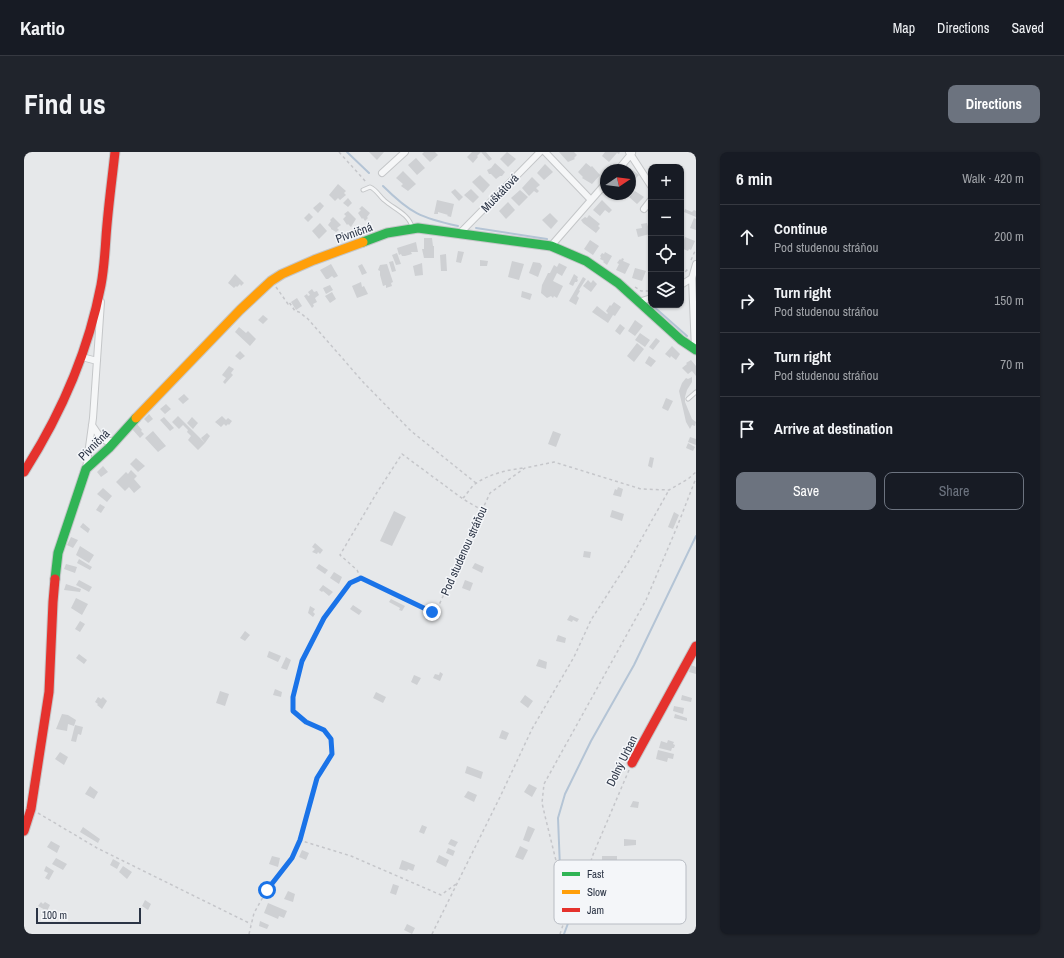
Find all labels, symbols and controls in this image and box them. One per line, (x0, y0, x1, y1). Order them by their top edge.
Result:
text: Kartio (20, 15, 65, 41)
text: Map (893, 19, 915, 37)
text: Directions (937, 19, 989, 37)
text: Saved (1011, 19, 1044, 37)
text: Find us (24, 85, 106, 123)
button: Directions (948, 85, 1040, 123)
north arrow (600, 164, 636, 200)
map controls (648, 164, 684, 308)
button: + (648, 164, 684, 200)
text: 6 min (736, 167, 772, 190)
street label: Muškátová (478, 170, 523, 216)
text: Walk · 420 m (962, 170, 1024, 187)
button: − (648, 200, 684, 236)
text: Continue (774, 218, 827, 239)
street label: Pivničná (333, 219, 375, 247)
icon: ahead (736, 226, 758, 248)
text: 200 m (994, 228, 1024, 245)
button: locate (648, 236, 684, 272)
text: Pod studenou stráňou (774, 239, 878, 256)
button: layers (648, 272, 684, 308)
text: Turn right (774, 282, 831, 303)
icon: right (736, 290, 758, 312)
text: 150 m (994, 292, 1024, 309)
text: Pod studenou stráňou (774, 303, 878, 320)
text: Turn right (774, 346, 831, 367)
icon: right (736, 354, 758, 376)
text: 70 m (1000, 356, 1024, 373)
text: Pod studenou stráňou (774, 367, 878, 384)
icon: arrive (736, 418, 758, 440)
text: Arrive at destination (774, 418, 893, 439)
street label: Pivničná (75, 425, 114, 464)
button: Save (736, 472, 876, 510)
button: Share (884, 472, 1024, 510)
street label: Pod studenou stráňou (437, 504, 491, 598)
route end (423, 603, 441, 621)
street label: Dolný Urban (603, 733, 641, 789)
legend (554, 860, 686, 924)
text: Fast (587, 867, 605, 881)
route start (258, 881, 276, 899)
text: Slow (587, 885, 607, 899)
text: Jam (587, 903, 604, 917)
scale bar (36, 906, 141, 925)
text: 100 m (42, 908, 67, 922)

